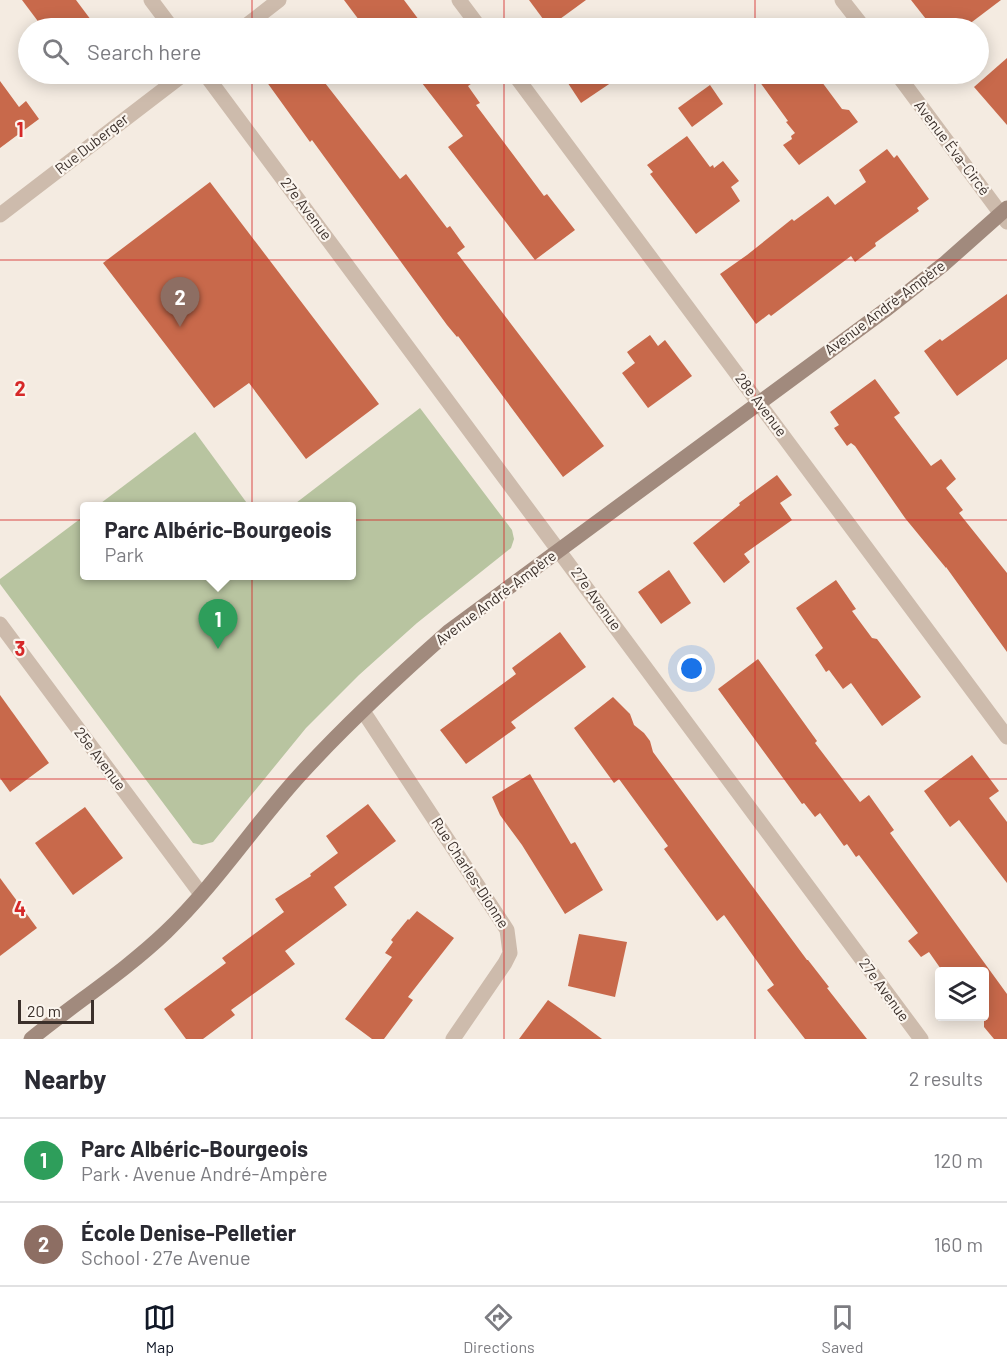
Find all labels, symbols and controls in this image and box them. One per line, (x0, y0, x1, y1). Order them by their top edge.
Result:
search box (18, 18, 989, 84)
icon: search (39, 35, 72, 68)
text: Search here (87, 38, 201, 64)
street label: Avenue Éva-Circé (911, 96, 994, 198)
street label: Rue Duberger (51, 109, 132, 177)
text: 1 (16, 117, 24, 141)
street label: 27e Avenue (277, 174, 336, 243)
street label: Avenue André-Ampère (821, 256, 948, 358)
pin: 2 (160, 278, 200, 327)
street label: 28e Avenue (732, 369, 791, 440)
text: 2 (14, 376, 26, 400)
popup (80, 502, 356, 580)
text: Parc Albéric-Bourgeois (104, 516, 332, 542)
text: Park (104, 542, 144, 566)
street label: Avenue André-Ampère (432, 546, 559, 648)
street label: 27e Avenue (568, 563, 626, 634)
pin: 1 (198, 600, 238, 649)
text: 3 (15, 636, 25, 660)
your location (677, 654, 706, 683)
street label: 25e Avenue (71, 723, 130, 794)
street label: Rue Charles-Dionne (428, 814, 513, 931)
text: 4 (14, 896, 26, 920)
street label: 27e Avenue (856, 954, 914, 1025)
map controls (935, 967, 989, 1021)
button: layers (935, 967, 989, 1021)
scale bar (18, 997, 94, 1024)
text: 20 m (27, 1001, 61, 1020)
text: Nearby (24, 1063, 106, 1094)
text: 2 results (909, 1066, 983, 1090)
text: Parc Albéric-Bourgeois (81, 1135, 308, 1161)
text: 1 (40, 1148, 47, 1172)
text: 120 m (933, 1148, 983, 1172)
text: Park · Avenue André-Ampère (81, 1161, 328, 1185)
text: École Denise-Pelletier (81, 1219, 296, 1245)
text: 2 (38, 1232, 49, 1256)
text: 160 m (934, 1232, 983, 1256)
text: School · 27e Avenue (81, 1245, 251, 1269)
tab: Map (143, 1301, 176, 1356)
tab: Directions (463, 1301, 535, 1356)
tab: Saved (822, 1301, 864, 1356)

